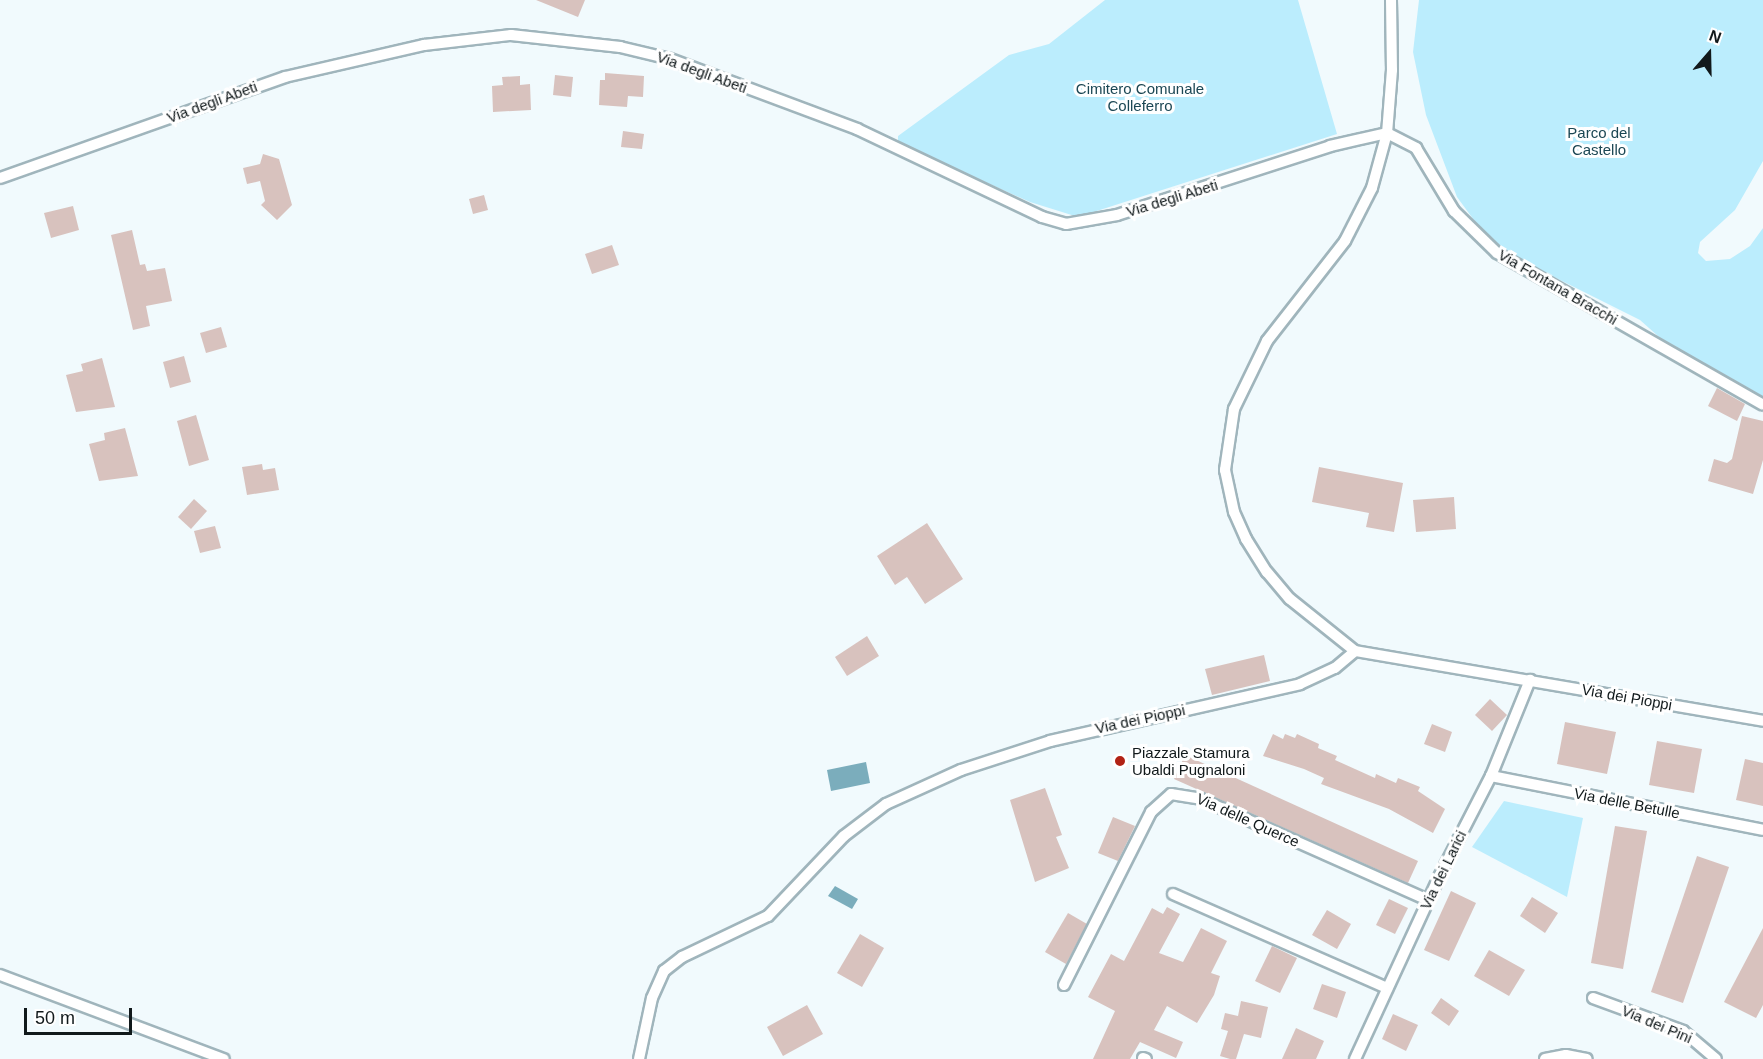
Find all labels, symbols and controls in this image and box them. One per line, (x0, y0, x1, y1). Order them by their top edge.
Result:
north arrow (1679, 24, 1739, 84)
text: N (1707, 27, 1724, 47)
street label: Via degli Abeti (654, 47, 750, 97)
street label: Via degli Abeti (164, 77, 260, 127)
park label: Cimitero Comunale Colleferro (1076, 79, 1204, 114)
park label: Parco del Castello (1567, 123, 1631, 158)
street label: Via degli Abeti (1124, 175, 1220, 221)
street label: Via Fontana Bracchi (1495, 246, 1621, 328)
street label: Via dei Pioppi (1580, 680, 1674, 714)
street label: Via dei Pioppi (1093, 701, 1187, 737)
place label: Piazzale Stamura Ubaldi Pugnaloni (1132, 743, 1250, 778)
marker: Piazzale Stamura Ubaldi Pugnaloni (1113, 754, 1127, 768)
street label: Via delle Betulle (1573, 784, 1681, 822)
street label: Via delle Querce (1194, 789, 1302, 851)
street label: Via dei Larici (1416, 828, 1470, 912)
scale bar (27, 996, 135, 1034)
street label: Via dei Pini (1619, 1001, 1695, 1047)
text: 50 m (35, 1008, 75, 1028)

